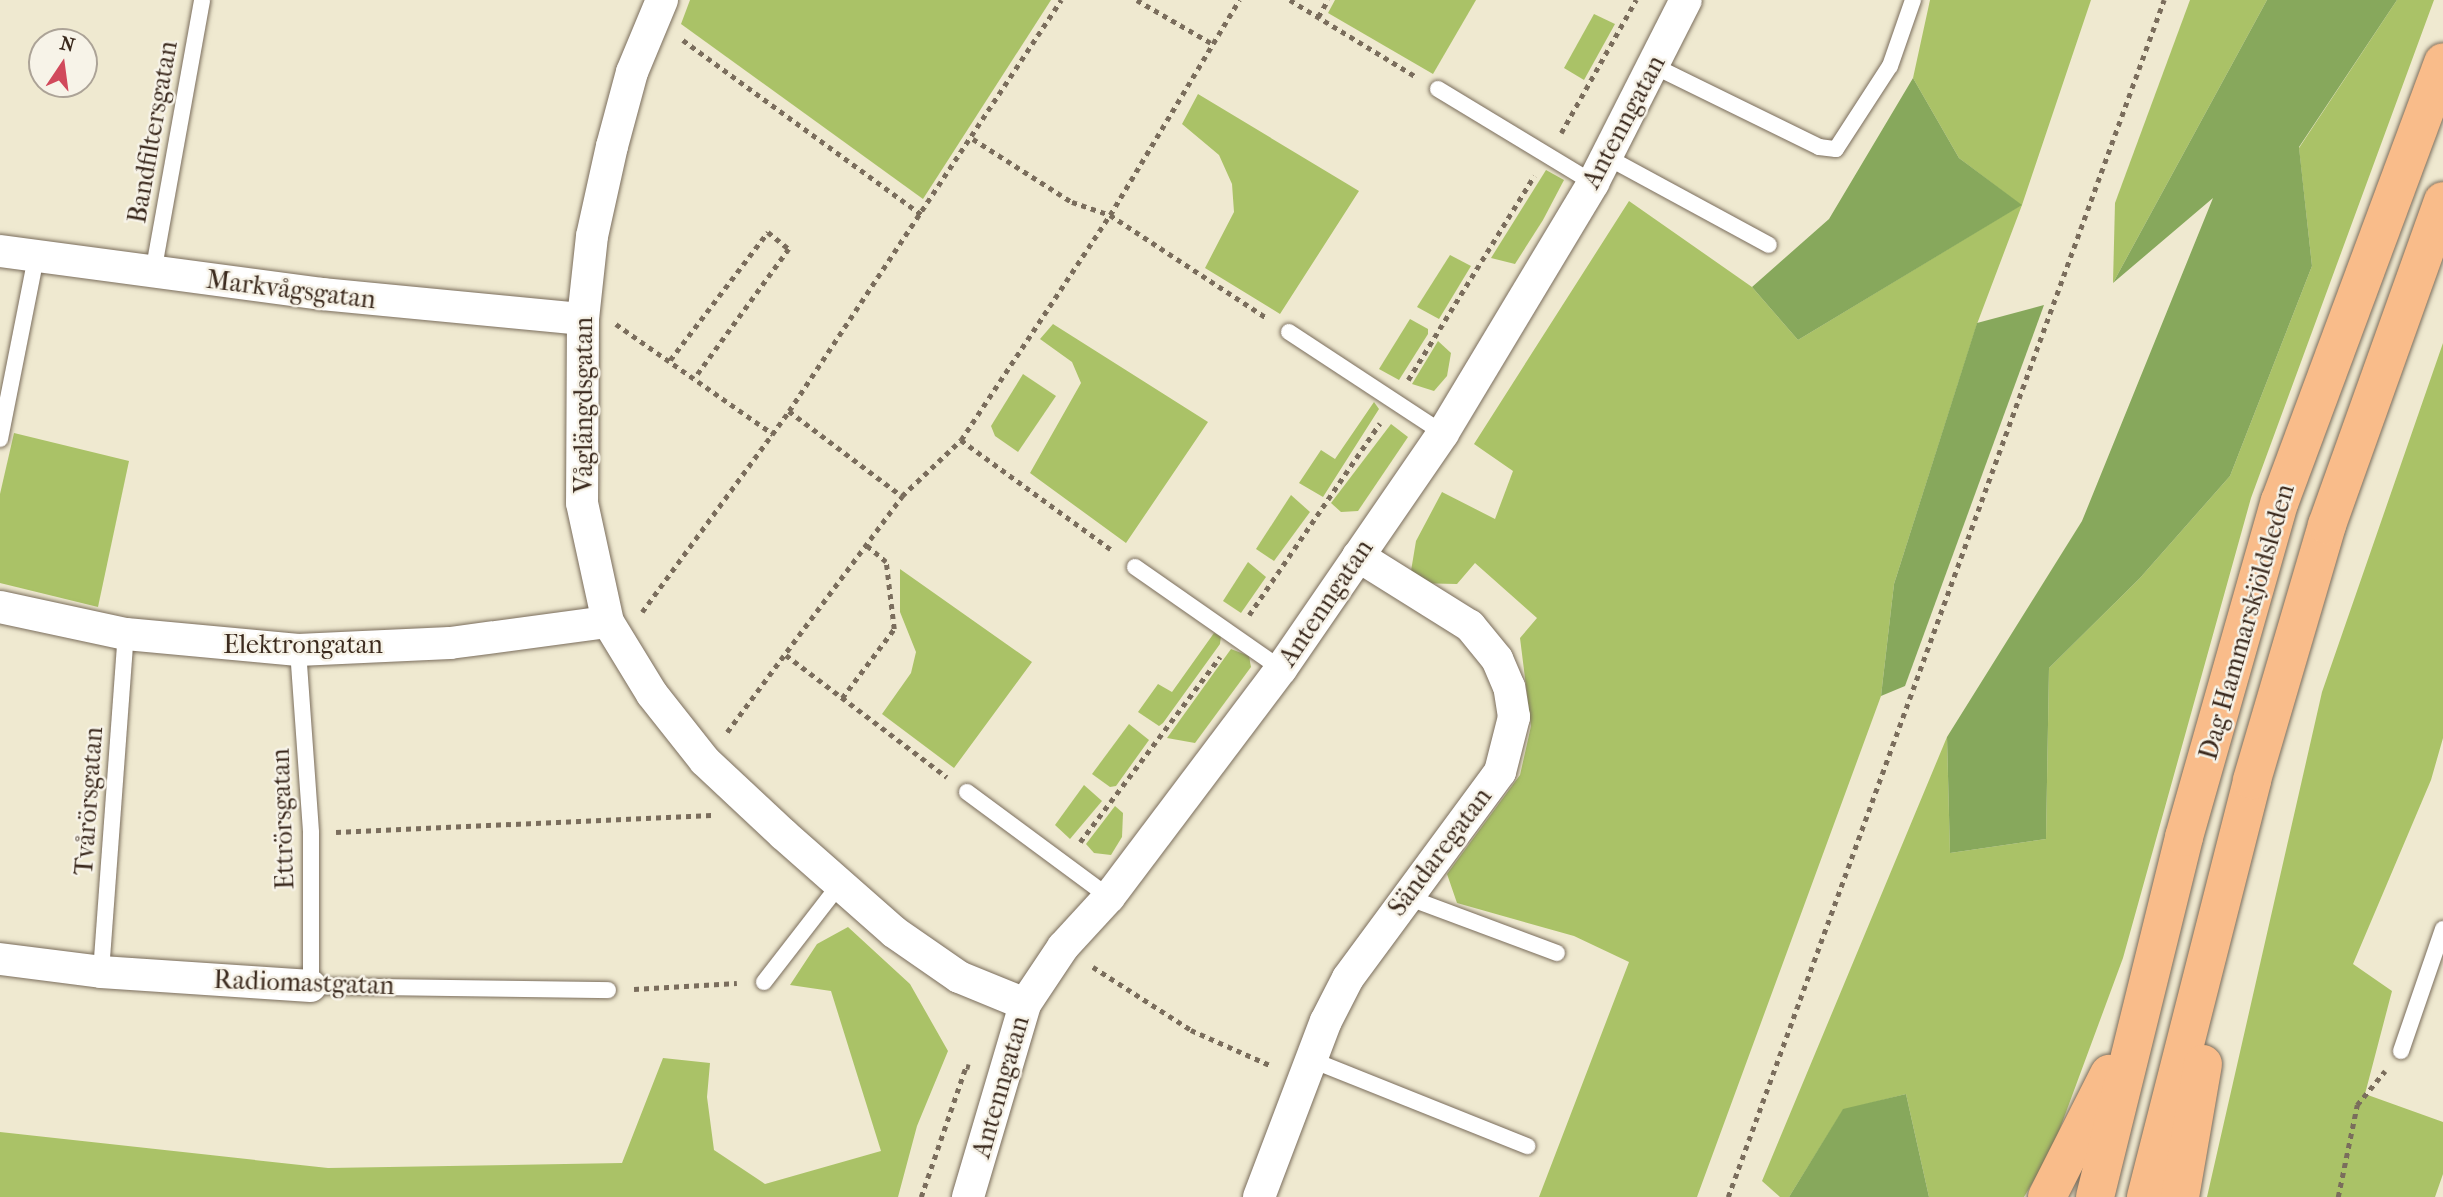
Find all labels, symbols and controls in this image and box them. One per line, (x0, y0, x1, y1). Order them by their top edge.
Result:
north arrow (28, 28, 98, 98)
text: N (58, 32, 77, 57)
street label: Bandfiltersgatan (122, 38, 184, 226)
street label: Antenngatan (1576, 50, 1672, 194)
street label: Markvågsgatan (204, 264, 378, 316)
street label: Våglängdsgatan (568, 317, 600, 493)
street label: Dag Hammarskjöldsleden (2193, 481, 2301, 763)
street label: Antenngatan (1272, 534, 1380, 672)
street label: Elektrongatan (223, 629, 383, 661)
street label: Tvårörsgatan (68, 726, 110, 876)
street label: Ettrörsgatan (265, 748, 301, 890)
street label: Sändaregatan (1382, 782, 1498, 922)
street label: Radiomastgatan (213, 964, 395, 1002)
street label: Antenngatan (966, 1012, 1036, 1162)

